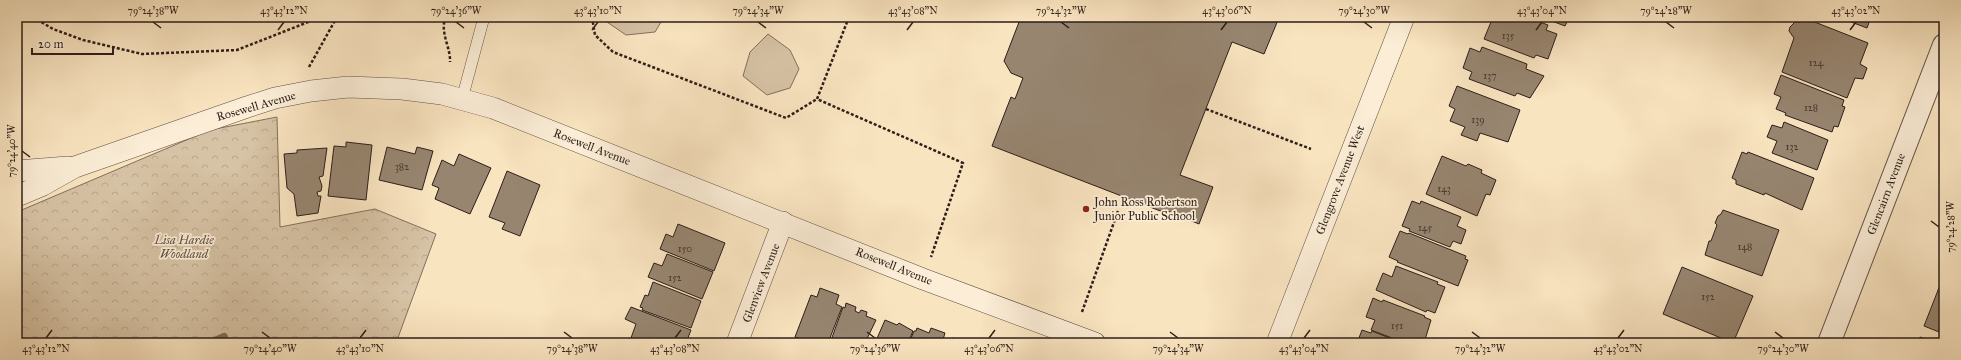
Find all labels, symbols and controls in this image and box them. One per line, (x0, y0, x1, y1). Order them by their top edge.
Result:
text: 79°24'38"W (128, 5, 179, 17)
text: 43°43'12"N (260, 5, 308, 17)
text: 79°24'36"W (431, 5, 482, 17)
text: 43°43'10"N (574, 5, 623, 17)
text: 79°24'34"W (732, 5, 784, 17)
text: 43°43'08"N (888, 5, 938, 17)
text: 79°24'32"W (1036, 5, 1087, 17)
text: 43°43'06"N (1202, 5, 1252, 17)
text: 79°24'30"W (1338, 5, 1390, 17)
text: 43°43'04"N (1517, 5, 1567, 17)
text: 79°24'28"W (1640, 5, 1692, 17)
text: 43°43'02"N (1831, 5, 1881, 17)
scale bar (32, 30, 113, 56)
house number: 135 (1502, 30, 1515, 42)
text: 20 m (38, 37, 64, 51)
house number: 124 (1809, 57, 1824, 69)
house number: 137 (1483, 70, 1497, 82)
street label: Rosewell Avenue (215, 88, 297, 124)
house number: 128 (1804, 102, 1818, 114)
house number: 139 (1471, 114, 1485, 126)
street label: Glengrove Avenue West (1313, 123, 1369, 237)
text: 79°24'40"W (6, 124, 18, 177)
street label: Rosewell Avenue (551, 126, 633, 168)
house number: 132 (1786, 141, 1799, 153)
street label: Glencairn Avenue (1864, 151, 1908, 237)
house number: 382 (395, 161, 409, 173)
house number: 143 (1437, 183, 1451, 195)
place label: John Ross Robertson Junior Public School (1092, 195, 1198, 224)
text: 79°24'28"W (1945, 201, 1957, 253)
marker: John Ross Robertson Junior Public School (1081, 204, 1091, 214)
house number: 145 (1418, 222, 1432, 234)
park label: Lisa Hardie Woodland (153, 233, 214, 261)
street label: Glenview Avenue (739, 241, 783, 325)
house number: 148 (1738, 241, 1752, 253)
house number: 150 (678, 243, 692, 255)
street label: Rosewell Avenue (853, 244, 935, 288)
house number: 152 (668, 272, 682, 284)
house number: 152 (1701, 291, 1715, 303)
house number: 151 (1391, 320, 1403, 332)
text: 43°43'12"N (22, 343, 70, 355)
text: 79°24'40"W (244, 343, 297, 355)
text: 43°43'10"N (336, 343, 385, 355)
text: 79°24'38"W (547, 343, 598, 355)
text: 43°43'08"N (650, 343, 700, 355)
text: 79°24'36"W (850, 343, 901, 355)
text: 43°43'06"N (964, 343, 1014, 355)
text: 79°24'34"W (1152, 343, 1204, 355)
text: 43°43'04"N (1279, 343, 1329, 355)
text: 79°24'32"W (1455, 343, 1506, 355)
text: 43°43'02"N (1593, 343, 1643, 355)
text: 79°24'30"W (1757, 343, 1809, 355)

